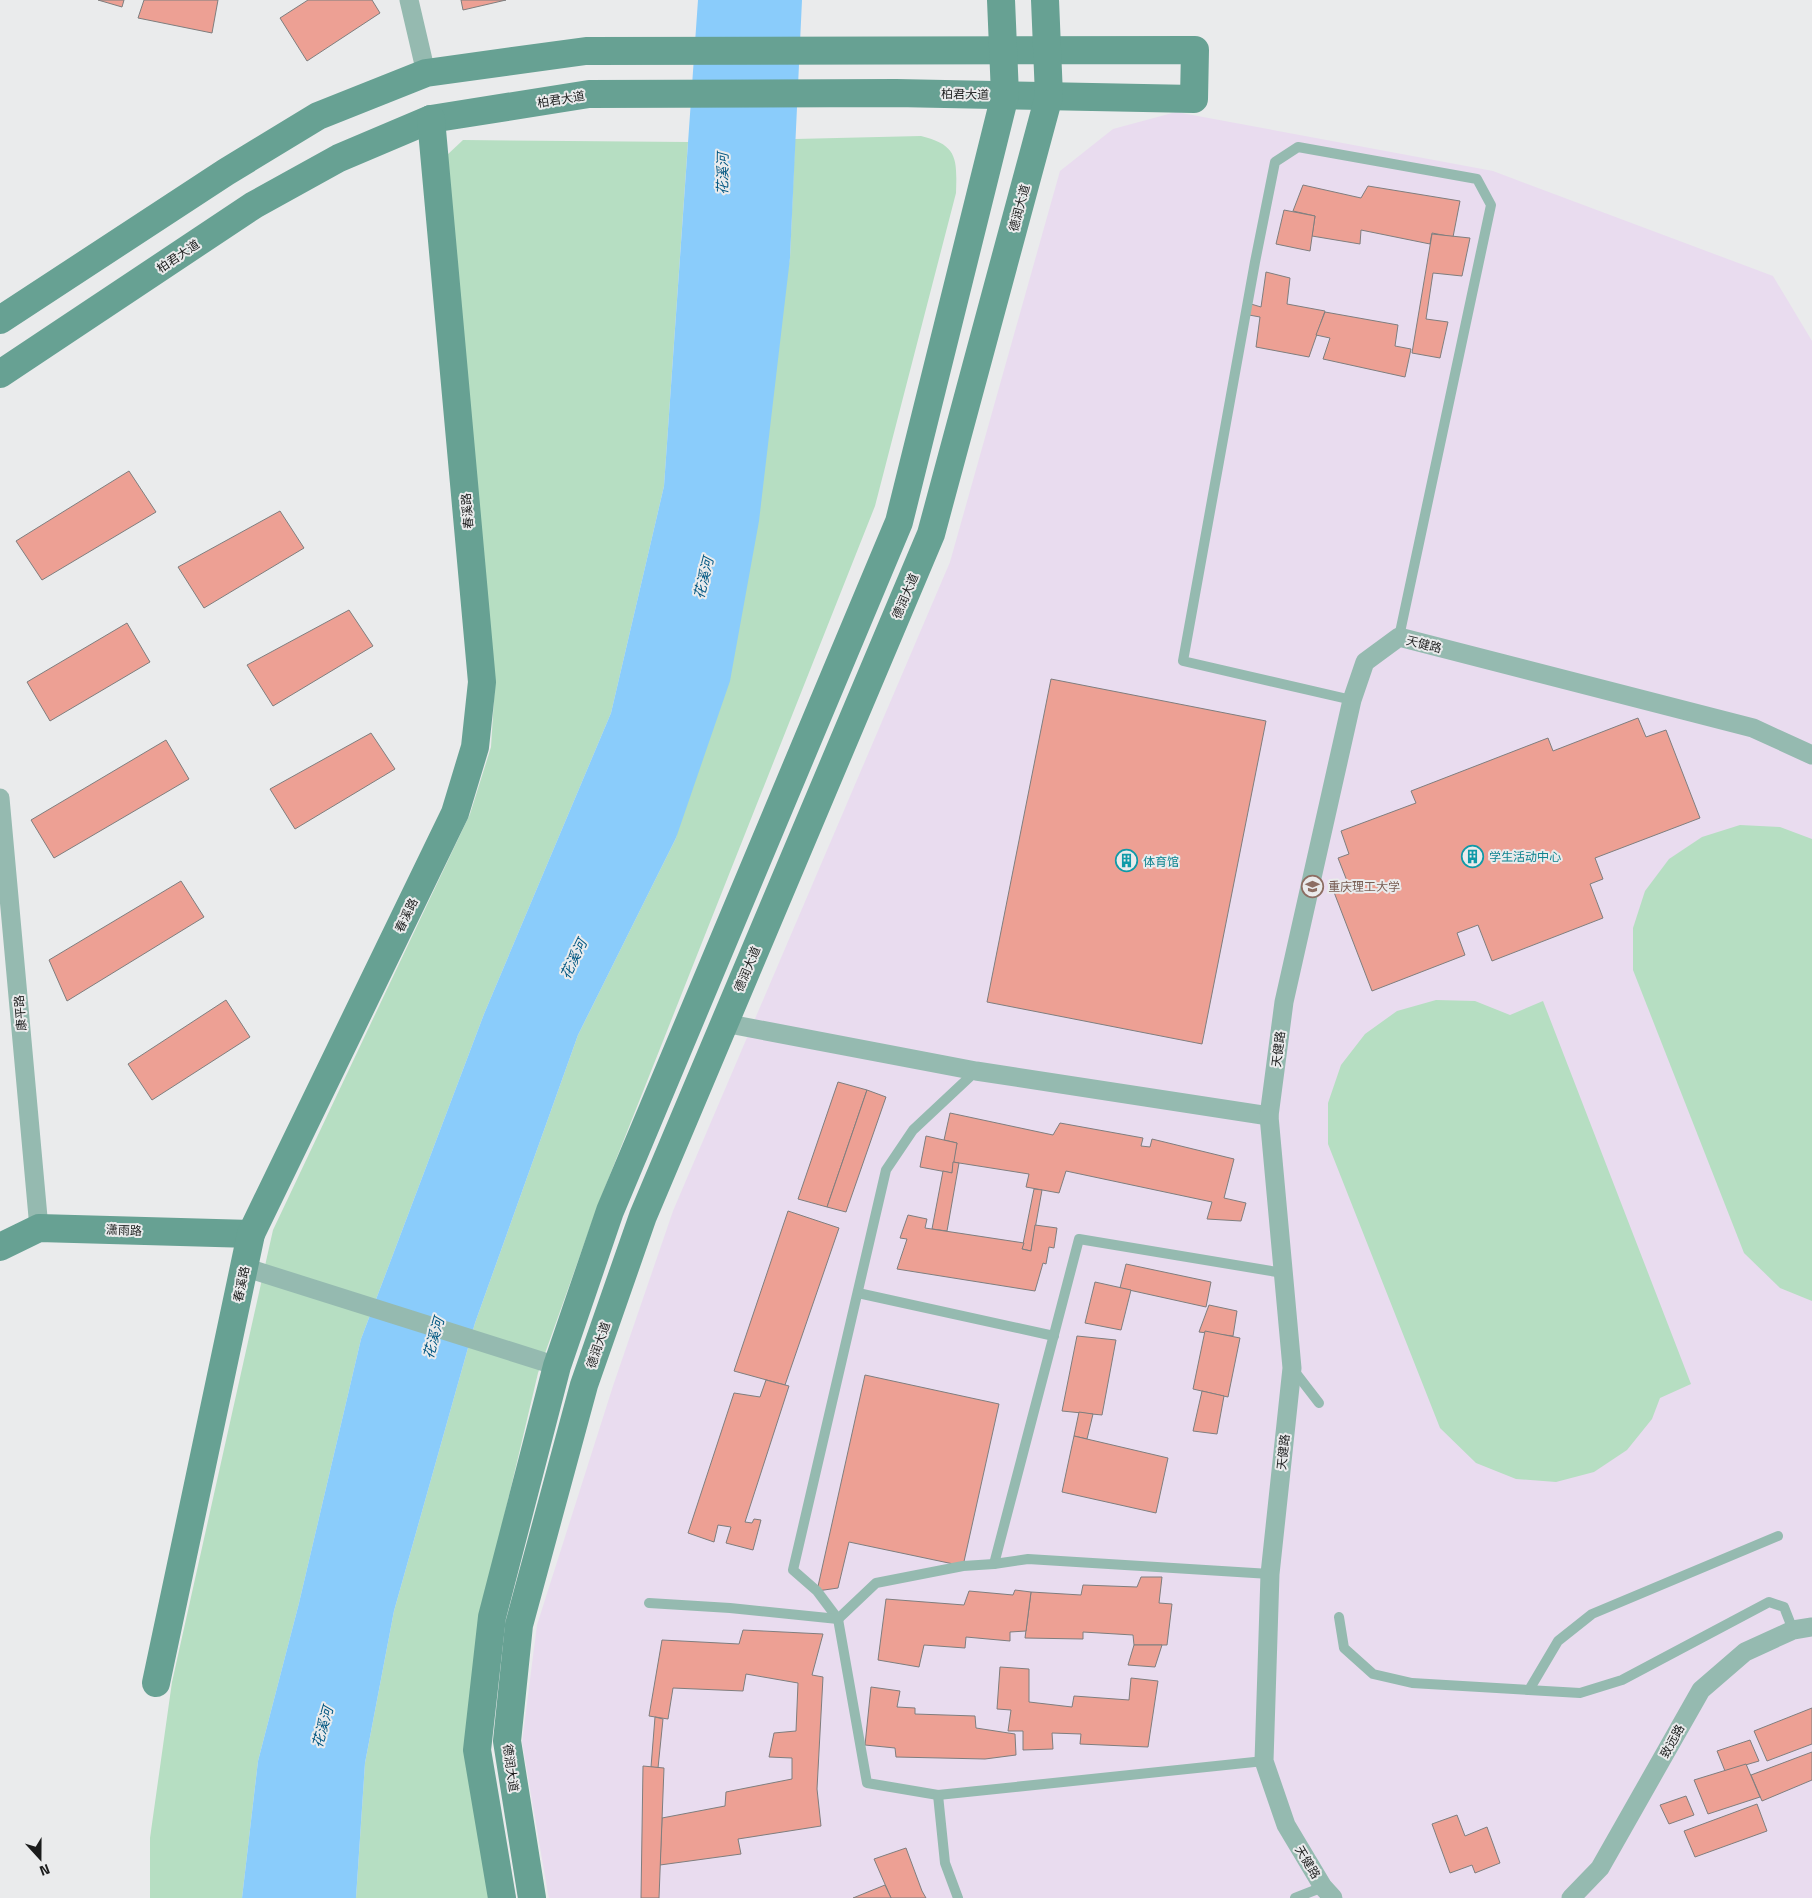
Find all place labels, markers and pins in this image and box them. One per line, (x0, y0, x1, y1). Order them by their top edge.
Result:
building icon: 学生活动中心 (1461, 844, 1485, 868)
place label: 学生活动中心 (1489, 847, 1561, 866)
building icon: 体育馆 (1115, 849, 1139, 873)
place label: 体育馆 (1143, 852, 1179, 871)
school or university icon: 重庆理工大学 (1300, 874, 1324, 898)
place label: 重庆理工大学 (1328, 877, 1400, 896)

